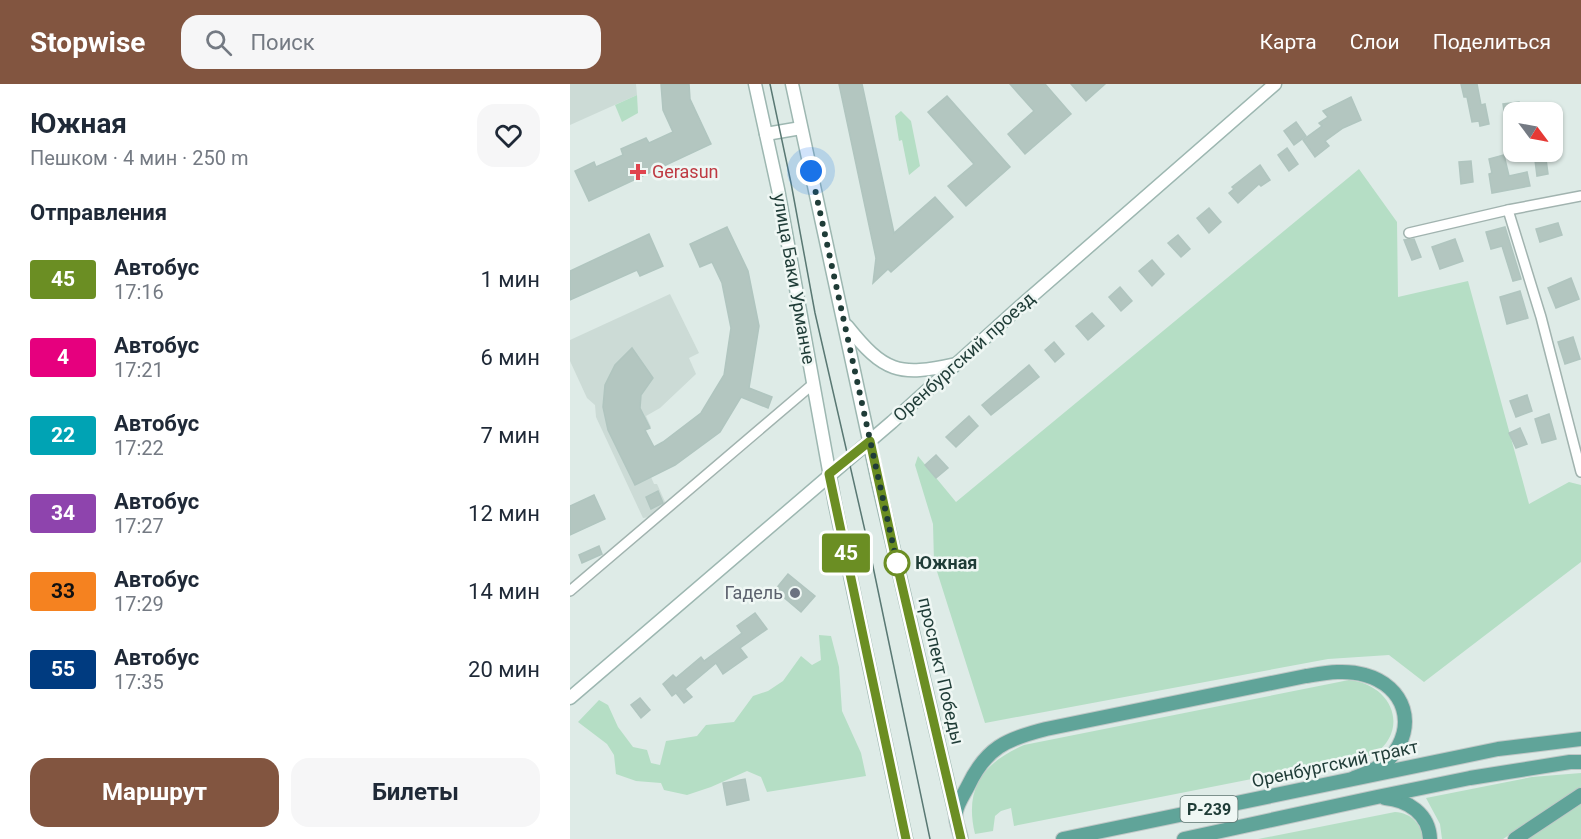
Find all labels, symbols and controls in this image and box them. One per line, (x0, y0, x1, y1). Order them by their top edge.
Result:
search box (181, 15, 601, 69)
text: Stopwise (30, 26, 145, 59)
icon: search (202, 26, 235, 59)
text: Поиск (250, 30, 315, 55)
text: Карта (1260, 30, 1317, 54)
text: Слои (1350, 30, 1400, 54)
text: Поделиться (1433, 30, 1551, 54)
north arrow (1503, 102, 1563, 162)
map controls (1503, 102, 1563, 162)
button: heart (477, 104, 540, 167)
text: Южная (30, 107, 127, 140)
text: Пешком · 4 мин · 250 m (30, 146, 249, 170)
your location (796, 156, 826, 186)
place label: Gerasun (652, 161, 719, 182)
marker: Gerasun (629, 163, 647, 181)
street label: улица Баки Урманче (769, 192, 820, 366)
text: Отправления (30, 200, 167, 225)
text: Автобус (114, 255, 199, 280)
text: 45 (51, 267, 75, 291)
text: 1 мин (480, 267, 540, 292)
text: 17:16 (114, 280, 164, 304)
street label: Оренбургский проезд (889, 287, 1039, 426)
text: Автобус (114, 333, 199, 358)
text: 4 (57, 345, 69, 369)
text: 6 мин (480, 345, 540, 370)
text: 17:21 (114, 358, 164, 382)
text: Автобус (114, 411, 199, 436)
text: 22 (51, 423, 75, 447)
text: 7 мин (480, 423, 540, 448)
text: 17:22 (114, 436, 164, 460)
text: Автобус (114, 489, 199, 514)
text: 34 (51, 501, 75, 525)
text: 12 мин (468, 501, 540, 526)
text: 17:27 (114, 514, 164, 538)
line badge: 45 (819, 534, 873, 572)
text: 45 (834, 541, 858, 565)
marker: Южная (884, 550, 910, 576)
place label: Южная (915, 552, 977, 573)
text: Автобус (114, 567, 199, 592)
text: 33 (51, 579, 75, 603)
text: 14 мин (468, 579, 540, 604)
place label: Гадель (724, 582, 783, 603)
marker: Гадель (788, 586, 802, 600)
text: 17:29 (114, 592, 164, 616)
street label: проспект Победы (914, 595, 969, 747)
text: Автобус (114, 645, 199, 670)
text: 55 (51, 657, 75, 681)
text: 20 мин (468, 657, 540, 682)
text: 17:35 (114, 670, 164, 694)
street label: Оренбургский тракт (1250, 736, 1420, 791)
button: Маршрут (30, 758, 279, 827)
button: Билеты (291, 758, 540, 827)
road number: Р-239 (1180, 796, 1238, 822)

